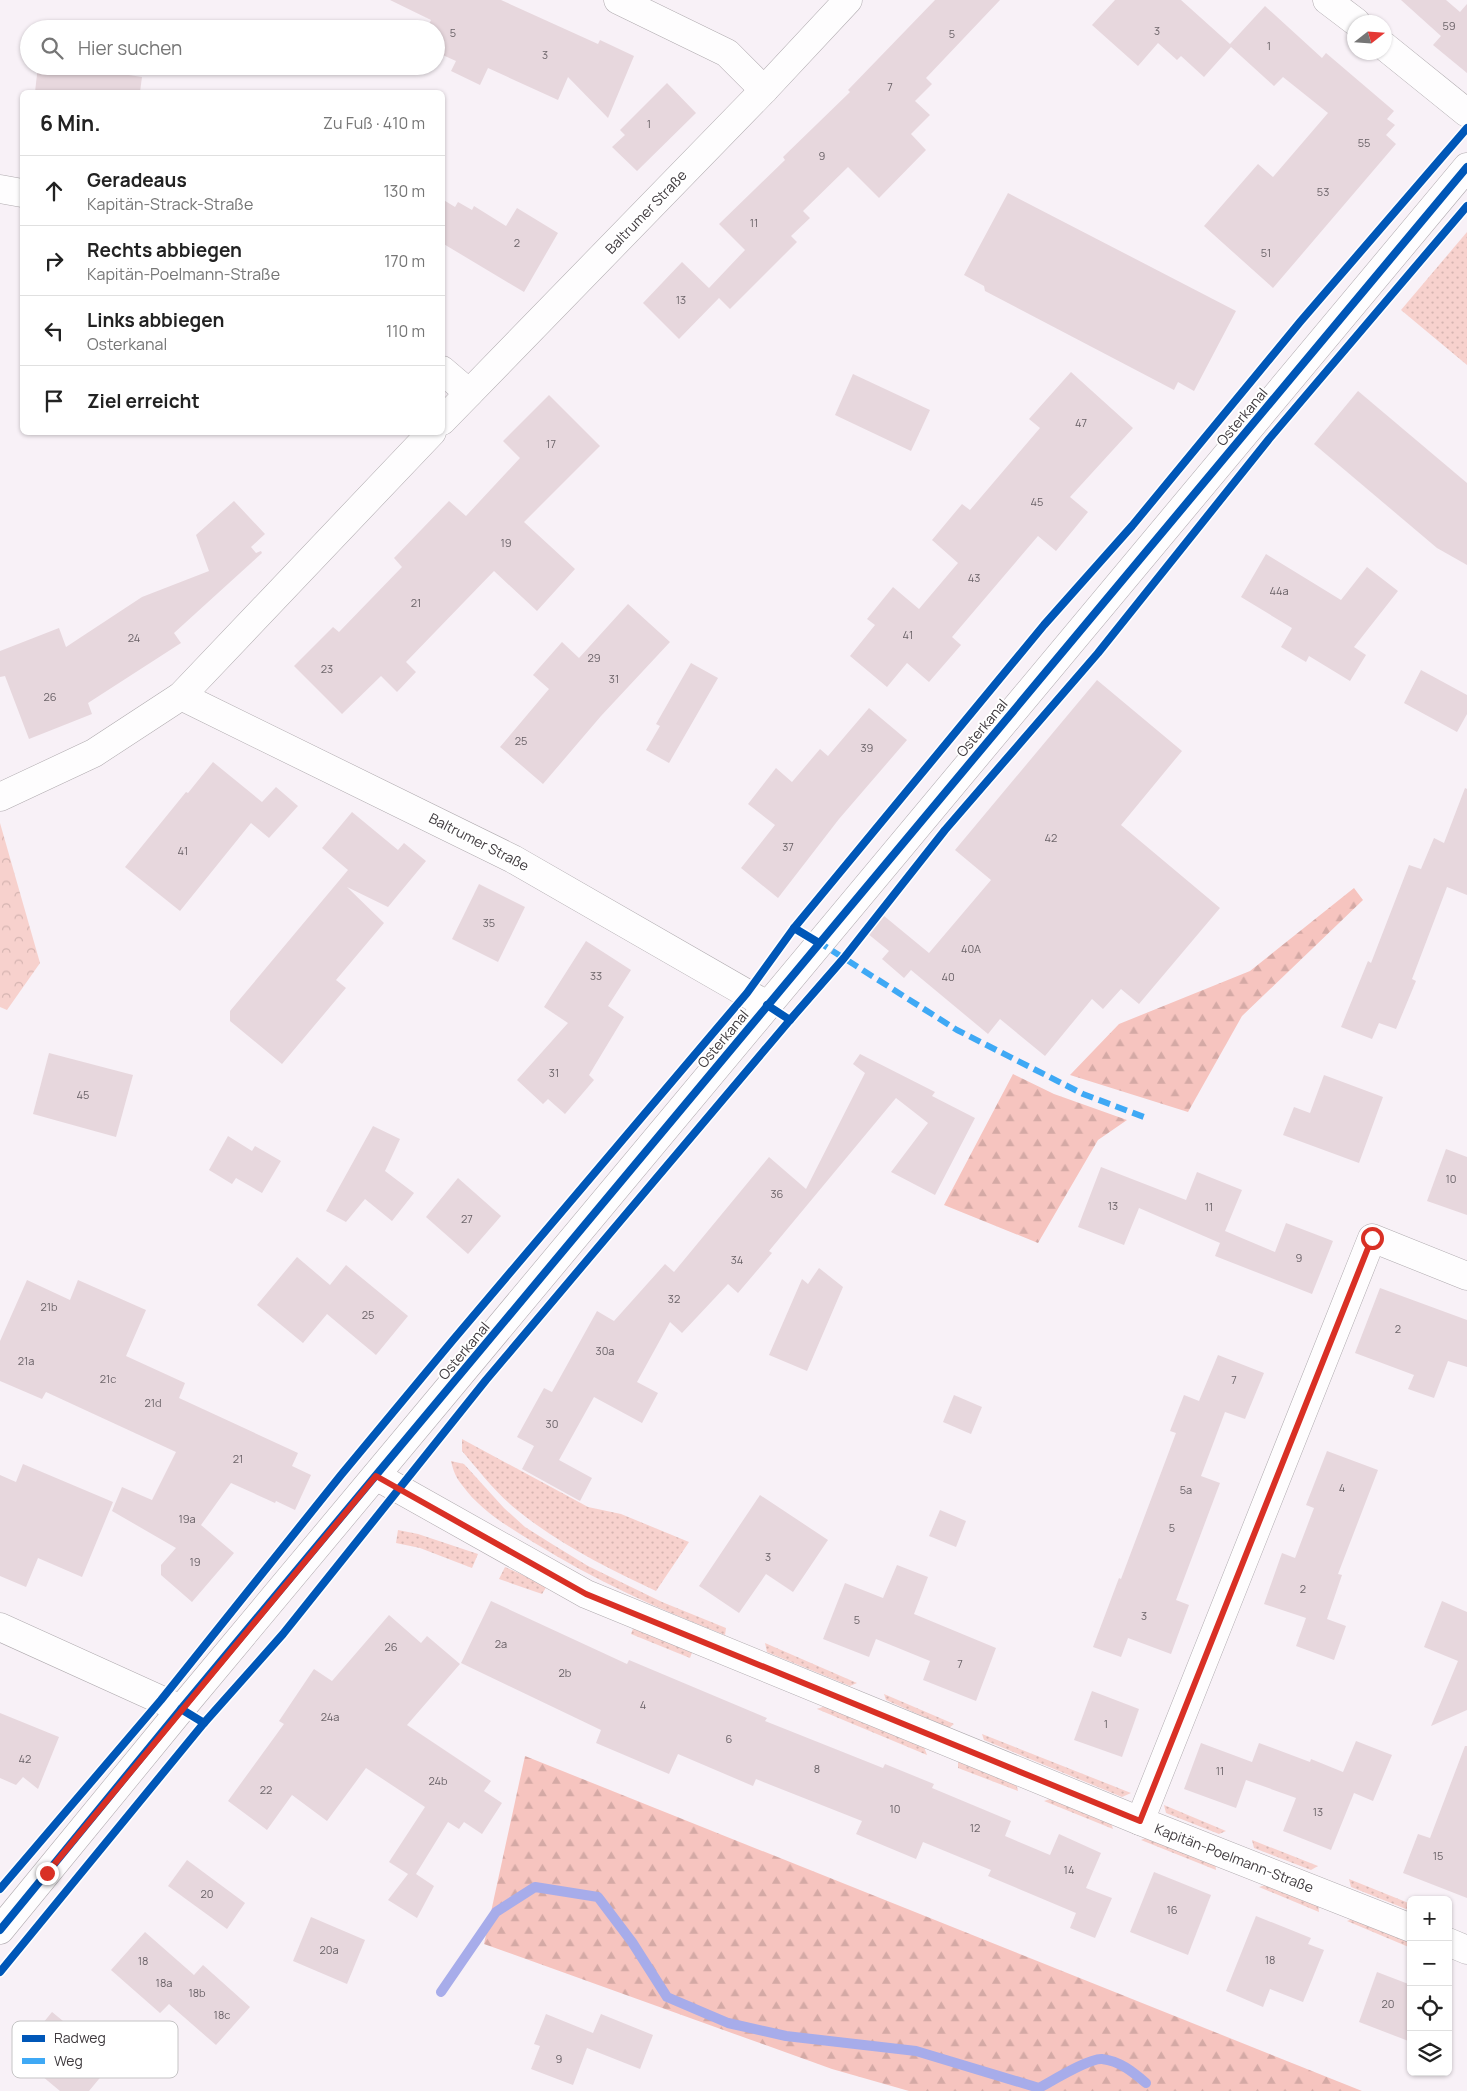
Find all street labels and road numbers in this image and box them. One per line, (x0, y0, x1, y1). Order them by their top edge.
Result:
street label: Baltrumer Straße (601, 166, 691, 258)
street label: Osterkanal (1212, 384, 1271, 450)
street label: Osterkanal (952, 695, 1011, 761)
street label: Baltrumer Straße (426, 808, 532, 875)
street label: Osterkanal (693, 1006, 752, 1072)
street label: Osterkanal (434, 1318, 493, 1384)
street label: Kapitän-Poelmann-Straße (1152, 1818, 1316, 1897)

